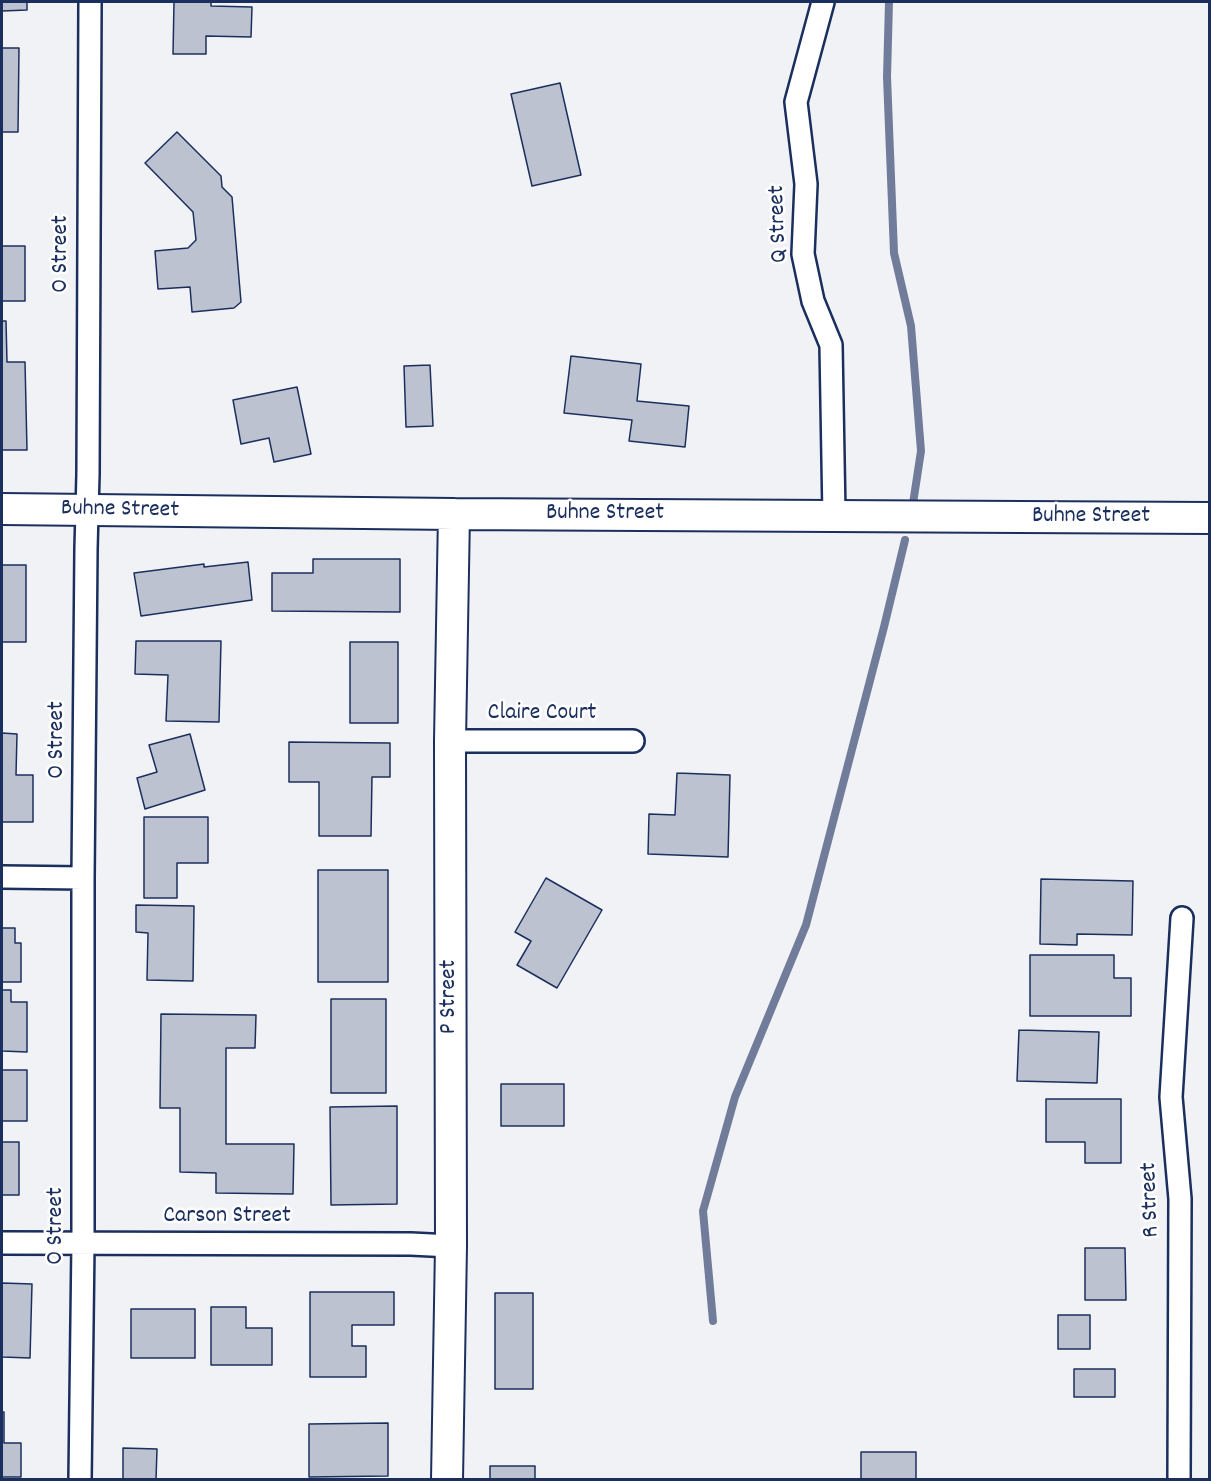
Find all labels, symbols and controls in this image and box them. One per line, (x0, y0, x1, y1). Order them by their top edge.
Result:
street label: Q Street (764, 185, 796, 263)
street label: O Street (49, 215, 77, 293)
street label: Buhne Street (61, 496, 179, 526)
street label: Buhne Street (546, 501, 664, 529)
street label: Buhne Street (1032, 504, 1150, 532)
street label: O Street (45, 701, 73, 779)
street label: Claire Court (488, 701, 596, 729)
street label: P Street (437, 960, 465, 1034)
street label: R Street (1136, 1162, 1168, 1238)
street label: O Street (44, 1187, 72, 1265)
street label: Carson Street (163, 1204, 291, 1232)

